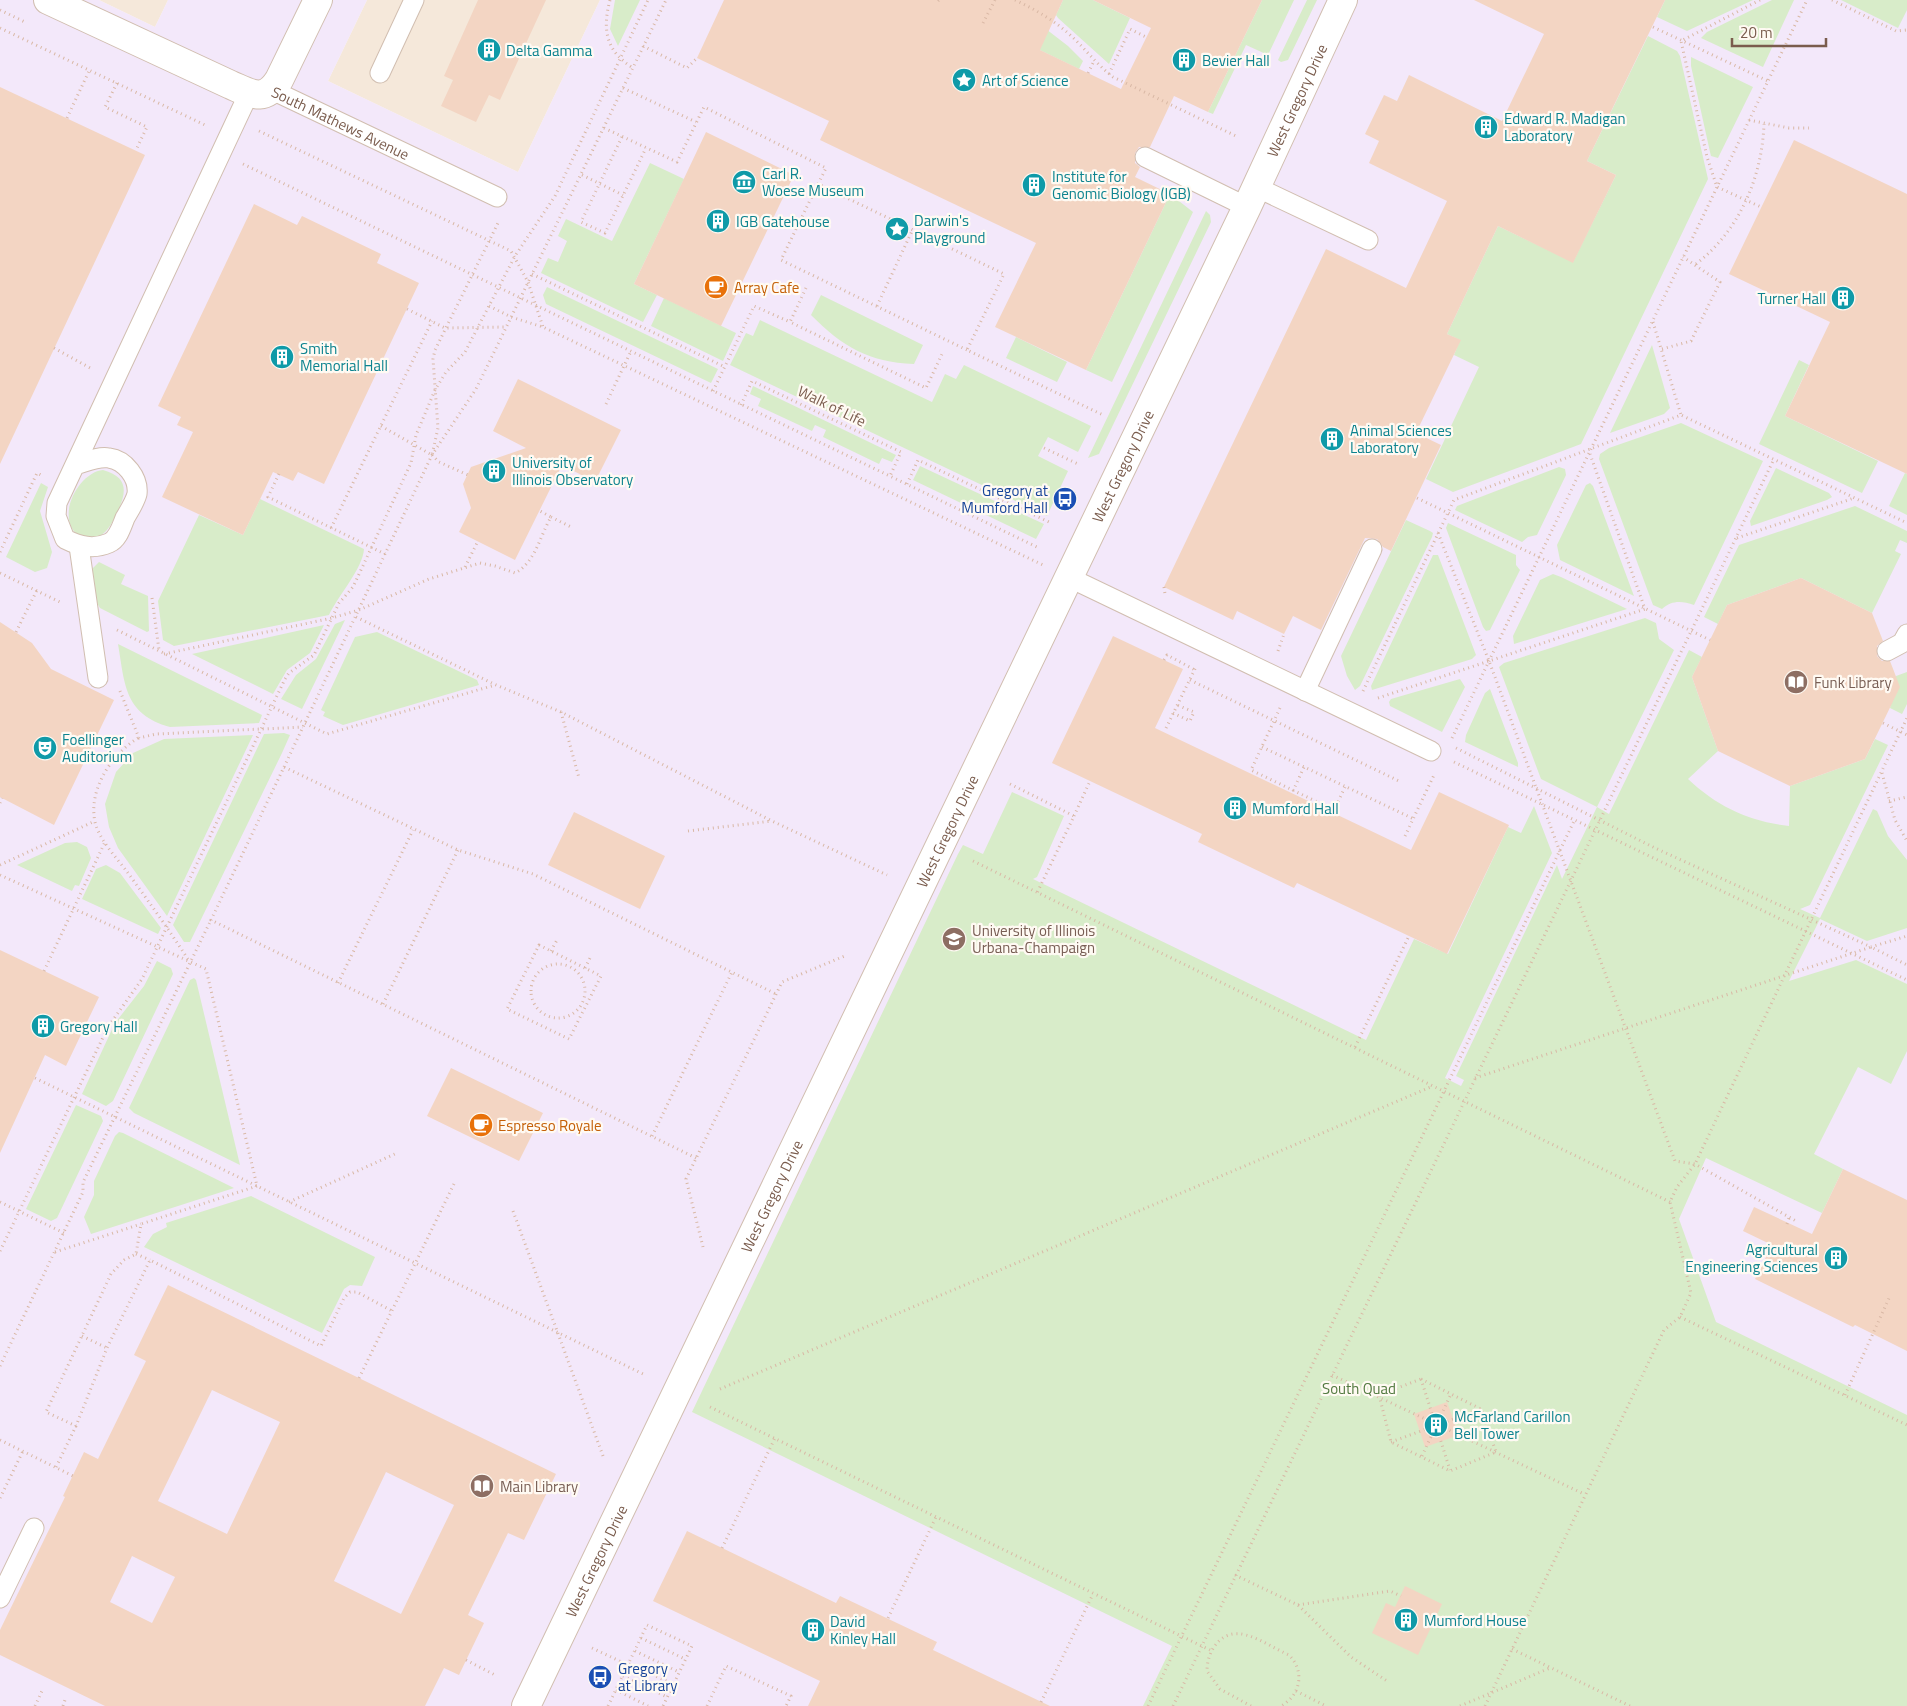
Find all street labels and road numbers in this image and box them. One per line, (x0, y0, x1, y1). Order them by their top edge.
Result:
street label: West Gregory Drive (1260, 40, 1333, 161)
street label: South Mathews Avenue (268, 80, 413, 165)
street label: Walk of Life (794, 380, 870, 432)
street label: West Gregory Drive (1086, 406, 1159, 526)
street label: West Gregory Drive (910, 771, 984, 891)
street label: West Gregory Drive (734, 1136, 808, 1256)
street label: West Gregory Drive (559, 1501, 633, 1621)

